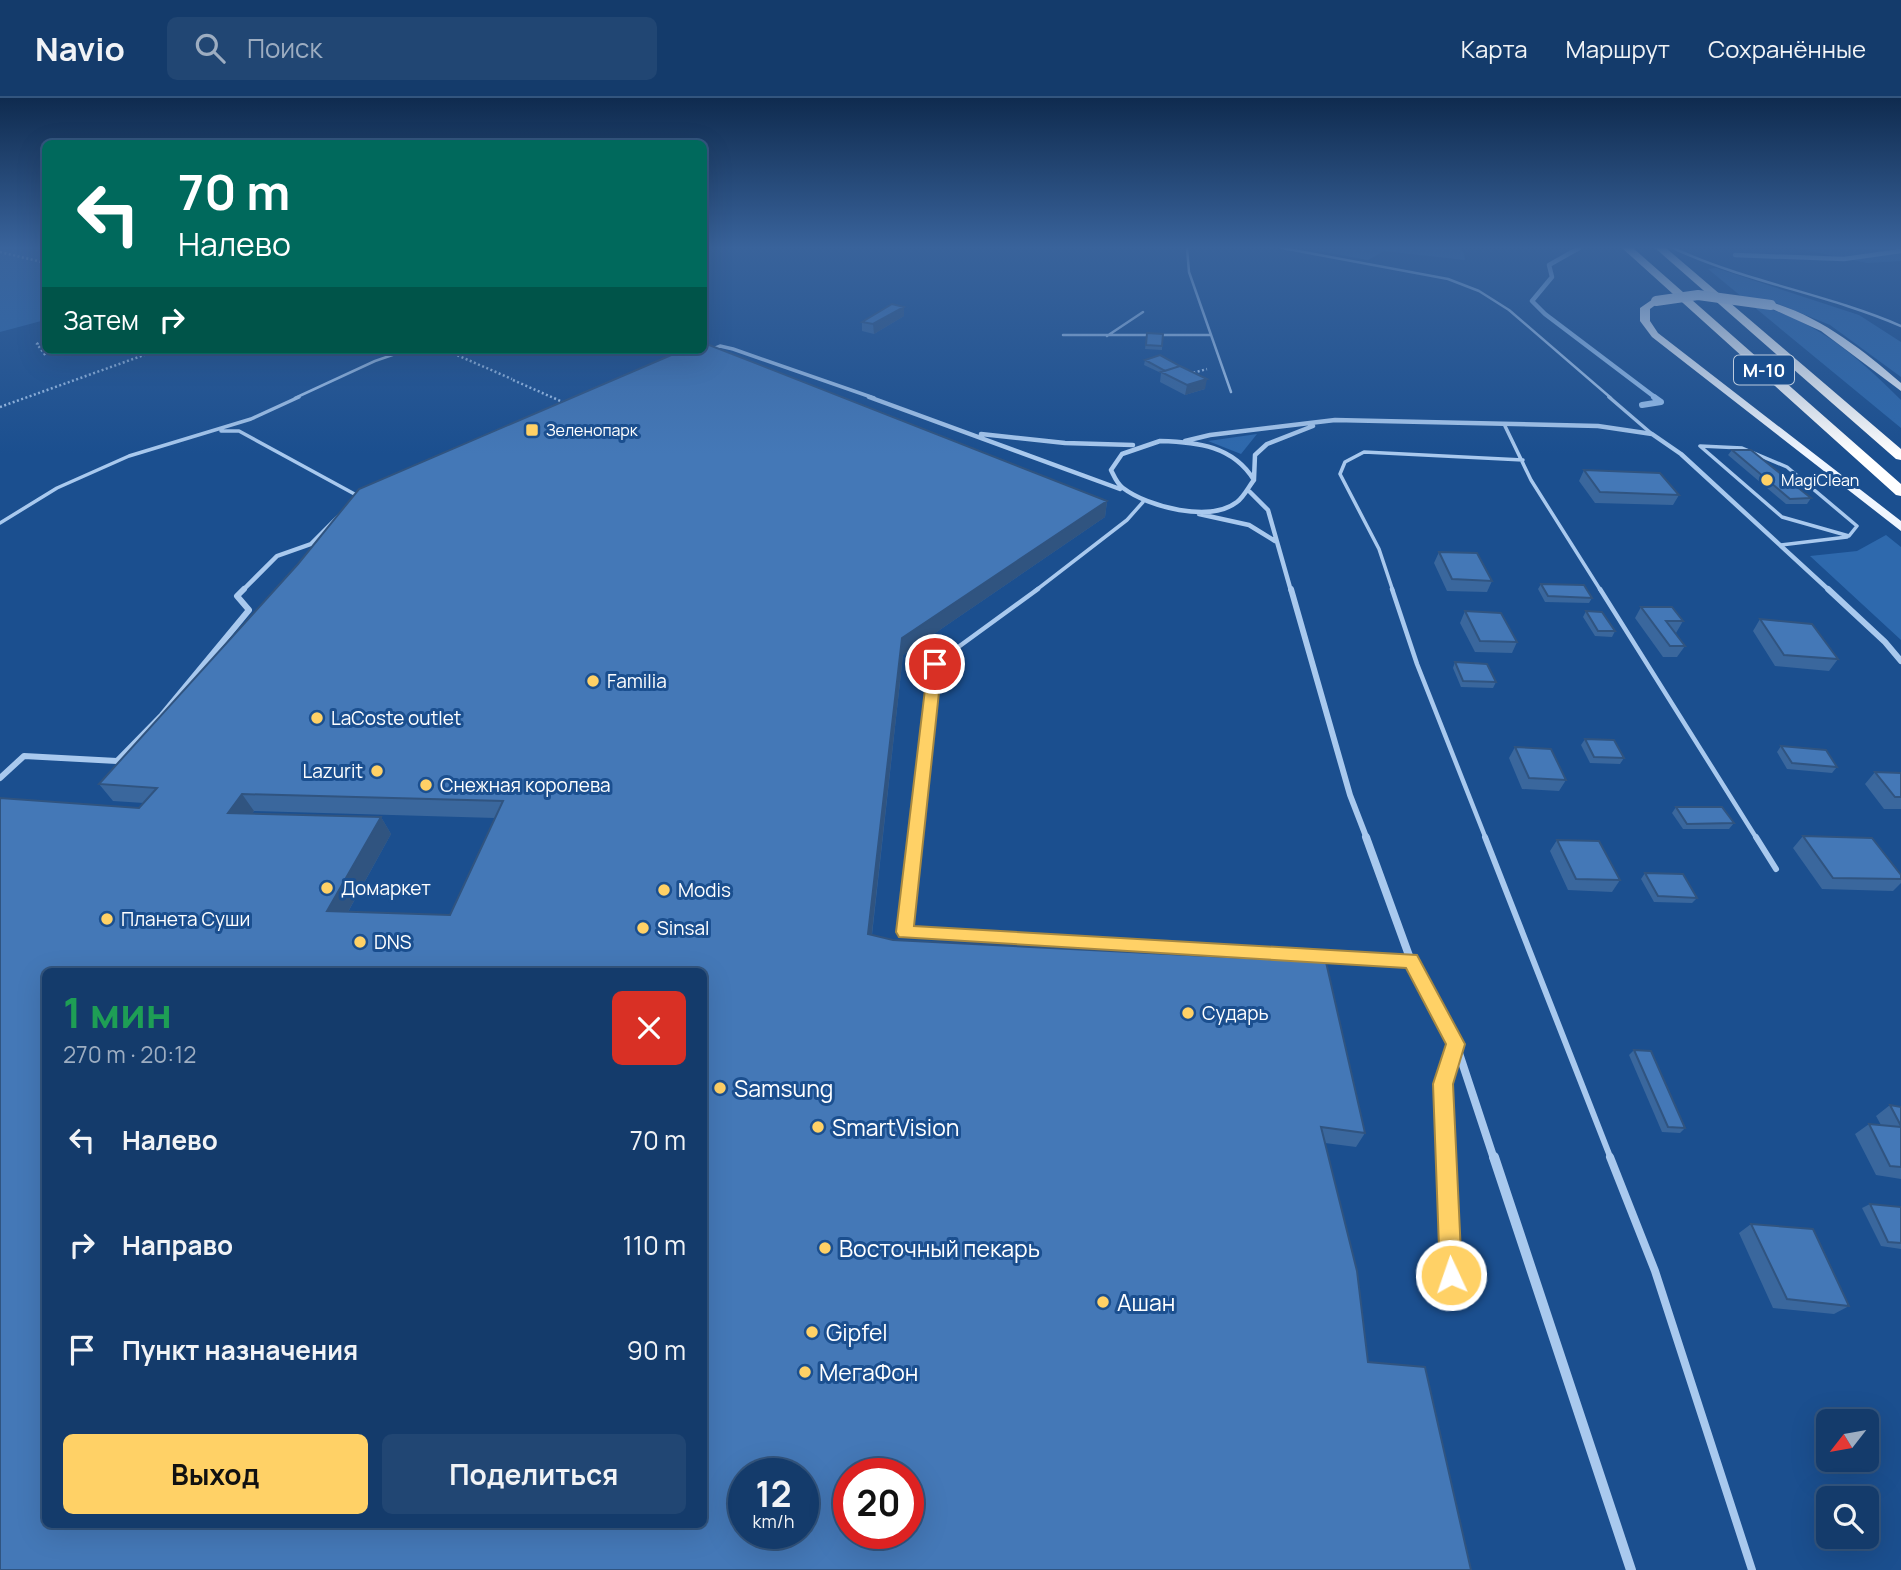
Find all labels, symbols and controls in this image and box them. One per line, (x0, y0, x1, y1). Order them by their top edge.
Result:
search box (167, 17, 657, 80)
text: Navio (35, 26, 125, 71)
icon: search (191, 29, 229, 67)
text: Поиск (247, 30, 322, 66)
text: Карта (1461, 32, 1528, 65)
text: Маршрут (1566, 32, 1670, 65)
text: Сохранённые (1708, 32, 1866, 65)
text: 70 m (178, 158, 290, 225)
icon: left (63, 168, 154, 259)
text: Налево (178, 222, 291, 266)
icon: right (153, 301, 191, 339)
text: Затем (63, 302, 139, 338)
road number: М-10 (1734, 356, 1794, 384)
place label: Зеленопарк (546, 419, 639, 441)
marker: Зеленопарк (524, 422, 540, 438)
place label: MagiClean (1781, 469, 1859, 491)
marker: MagiClean (1759, 472, 1775, 488)
pin (905, 634, 965, 694)
icon: arrive (916, 645, 954, 683)
place label: Familia (607, 668, 667, 694)
marker: Familia (585, 673, 601, 689)
place label: LaCoste outlet (331, 705, 461, 731)
marker: LaCoste outlet (309, 710, 325, 726)
place label: Lazurit (303, 758, 363, 784)
marker: Lazurit (369, 763, 385, 779)
place label: Снежная королева (440, 772, 611, 798)
marker: Снежная королева (418, 777, 434, 793)
place label: Домаркет (341, 875, 431, 901)
place label: Modis (678, 877, 731, 903)
marker: Домаркет (319, 880, 335, 896)
marker: Modis (656, 882, 672, 898)
place label: Планета Суши (121, 906, 250, 932)
marker: Планета Суши (99, 911, 115, 927)
place label: Sinsal (657, 915, 709, 941)
marker: Sinsal (635, 920, 651, 936)
place label: DNS (374, 929, 412, 955)
marker: DNS (352, 934, 368, 950)
text: 1 мин (63, 983, 172, 1041)
button: close (612, 991, 686, 1065)
place label: Сударь (1202, 1000, 1269, 1026)
marker: Сударь (1180, 1005, 1196, 1021)
text: 270 m · 20:12 (63, 1038, 196, 1070)
place label: Samsung (734, 1072, 833, 1104)
marker: Samsung (712, 1080, 728, 1096)
place label: SmartVision (832, 1111, 959, 1143)
marker: SmartVision (810, 1119, 826, 1135)
icon: left (63, 1121, 101, 1159)
text: Налево (122, 1122, 218, 1158)
text: 70 m (630, 1122, 686, 1158)
icon: right (63, 1226, 101, 1264)
text: Направо (122, 1227, 233, 1263)
text: 110 m (623, 1227, 686, 1263)
place label: Восточный пекарь (839, 1232, 1040, 1264)
position arrow (1414, 1238, 1488, 1312)
marker: Восточный пекарь (817, 1240, 833, 1256)
place label: Ашан (1117, 1286, 1175, 1318)
marker: Ашан (1095, 1294, 1111, 1310)
place label: Gipfel (826, 1316, 888, 1348)
marker: Gipfel (804, 1324, 820, 1340)
icon: arrive (63, 1331, 101, 1369)
text: Пункт назначения (122, 1332, 358, 1368)
text: 90 m (627, 1332, 686, 1368)
place label: МегаФон (819, 1356, 918, 1388)
marker: МегаФон (797, 1364, 813, 1380)
north arrow (1816, 1409, 1880, 1472)
map controls (1816, 1409, 1879, 1549)
button: Выход (63, 1434, 368, 1514)
button: Поделиться (382, 1434, 686, 1514)
speed limit sign: 20 (833, 1458, 924, 1549)
text: 12 (755, 1470, 792, 1518)
button: search (1816, 1486, 1879, 1549)
text: km/h (753, 1509, 794, 1533)

